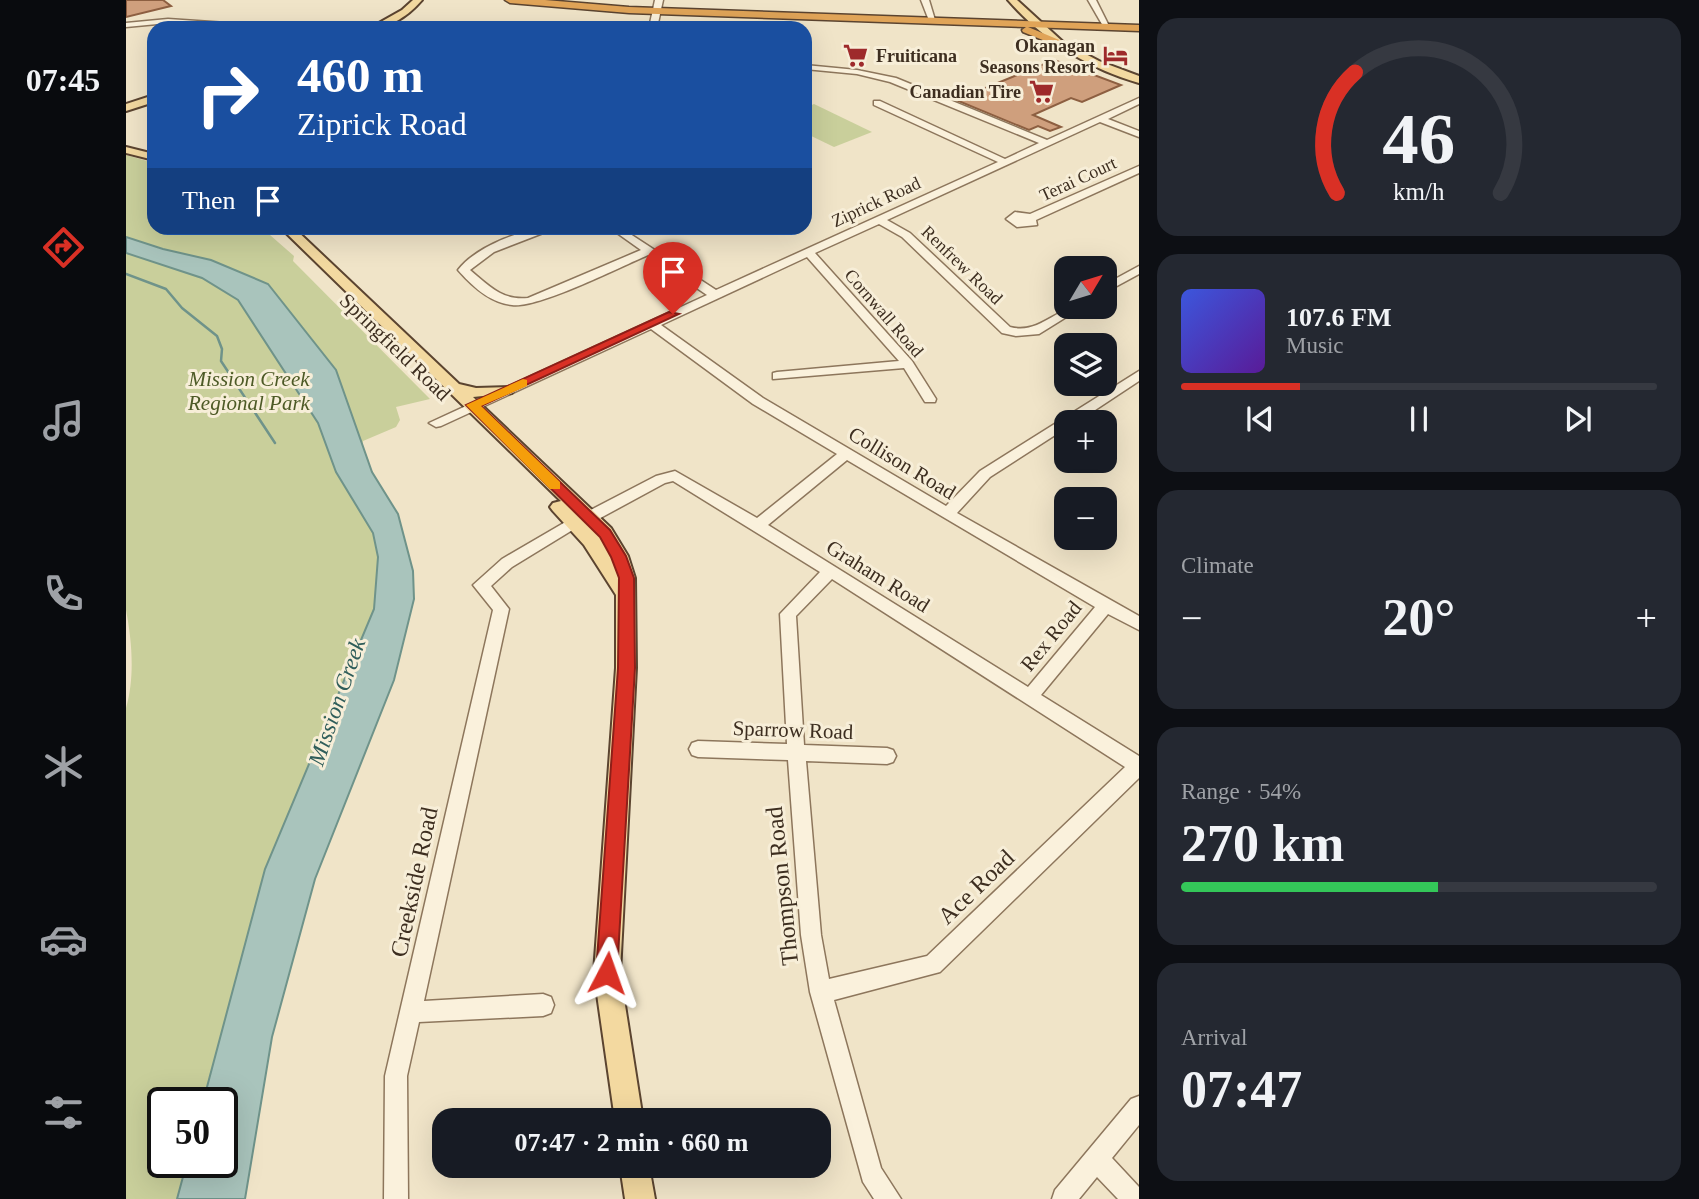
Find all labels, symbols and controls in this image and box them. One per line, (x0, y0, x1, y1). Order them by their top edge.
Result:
place label: Okanagan Seasons Resort (980, 36, 1095, 77)
supermarket icon: Fruiticana (842, 42, 870, 70)
hotel icon: Okanagan Seasons Resort (1101, 42, 1129, 70)
place label: Fruiticana (876, 46, 957, 66)
text: 460 m (297, 48, 424, 103)
icon: right (182, 49, 273, 140)
text: 07:45 (26, 62, 100, 98)
supermarket icon: Canadian Tire (1027, 78, 1055, 106)
place label: Canadian Tire (909, 82, 1021, 102)
text: 46 (1383, 98, 1455, 179)
text: Ziprick Road (297, 106, 467, 142)
street label: Terai Court (1037, 153, 1119, 205)
street label: Ziprick Road (829, 173, 923, 231)
text: km/h (1393, 178, 1445, 205)
icon: arrive (249, 182, 287, 220)
text: Then (182, 186, 235, 215)
street label: Renfrew Road (917, 222, 1007, 308)
icon: directions (39, 223, 88, 272)
pin (643, 242, 703, 314)
icon: arrive (654, 253, 692, 291)
north arrow (1054, 256, 1116, 318)
map controls (1054, 256, 1117, 550)
street label: Cornwall Road (841, 265, 927, 361)
street label: Springfield Road (335, 288, 456, 406)
text: 107.6 FM (1286, 303, 1391, 332)
button: layers (1054, 333, 1117, 396)
text: Music (1286, 333, 1344, 358)
park label: Mission Creek Regional Park (187, 367, 311, 415)
icon: music (39, 396, 88, 445)
icon: previous (1241, 400, 1279, 438)
icon: pause (1400, 400, 1438, 438)
icon: next (1559, 400, 1597, 438)
button: + (1054, 410, 1117, 473)
street label: Collison Road (844, 422, 960, 505)
button: − (1054, 487, 1117, 550)
street label: Graham Road (822, 535, 934, 617)
text: Climate (1181, 553, 1254, 578)
icon: phone (39, 569, 88, 618)
text: 20° (1383, 589, 1455, 646)
street label: Rex Road (1015, 596, 1087, 676)
text: − (1181, 597, 1202, 639)
text: + (1636, 597, 1657, 639)
water label: Mission Creek (303, 634, 371, 770)
street label: Sparrow Road (732, 716, 854, 744)
icon: climate (39, 742, 88, 791)
text: Range · 54% (1181, 779, 1301, 804)
street label: Creekside Road (385, 805, 443, 959)
street label: Thompson Road (761, 805, 803, 967)
text: 270 km (1181, 815, 1344, 872)
street label: Ace Road (933, 845, 1019, 929)
icon: car (39, 915, 88, 964)
position arrow (570, 936, 644, 1010)
text: Arrival (1181, 1025, 1247, 1050)
text: 07:47 (1181, 1061, 1302, 1118)
speed limit sign: 50 (147, 1087, 238, 1178)
icon: filters (39, 1088, 88, 1137)
text: 07:47 · 2 min · 660 m (515, 1128, 749, 1157)

